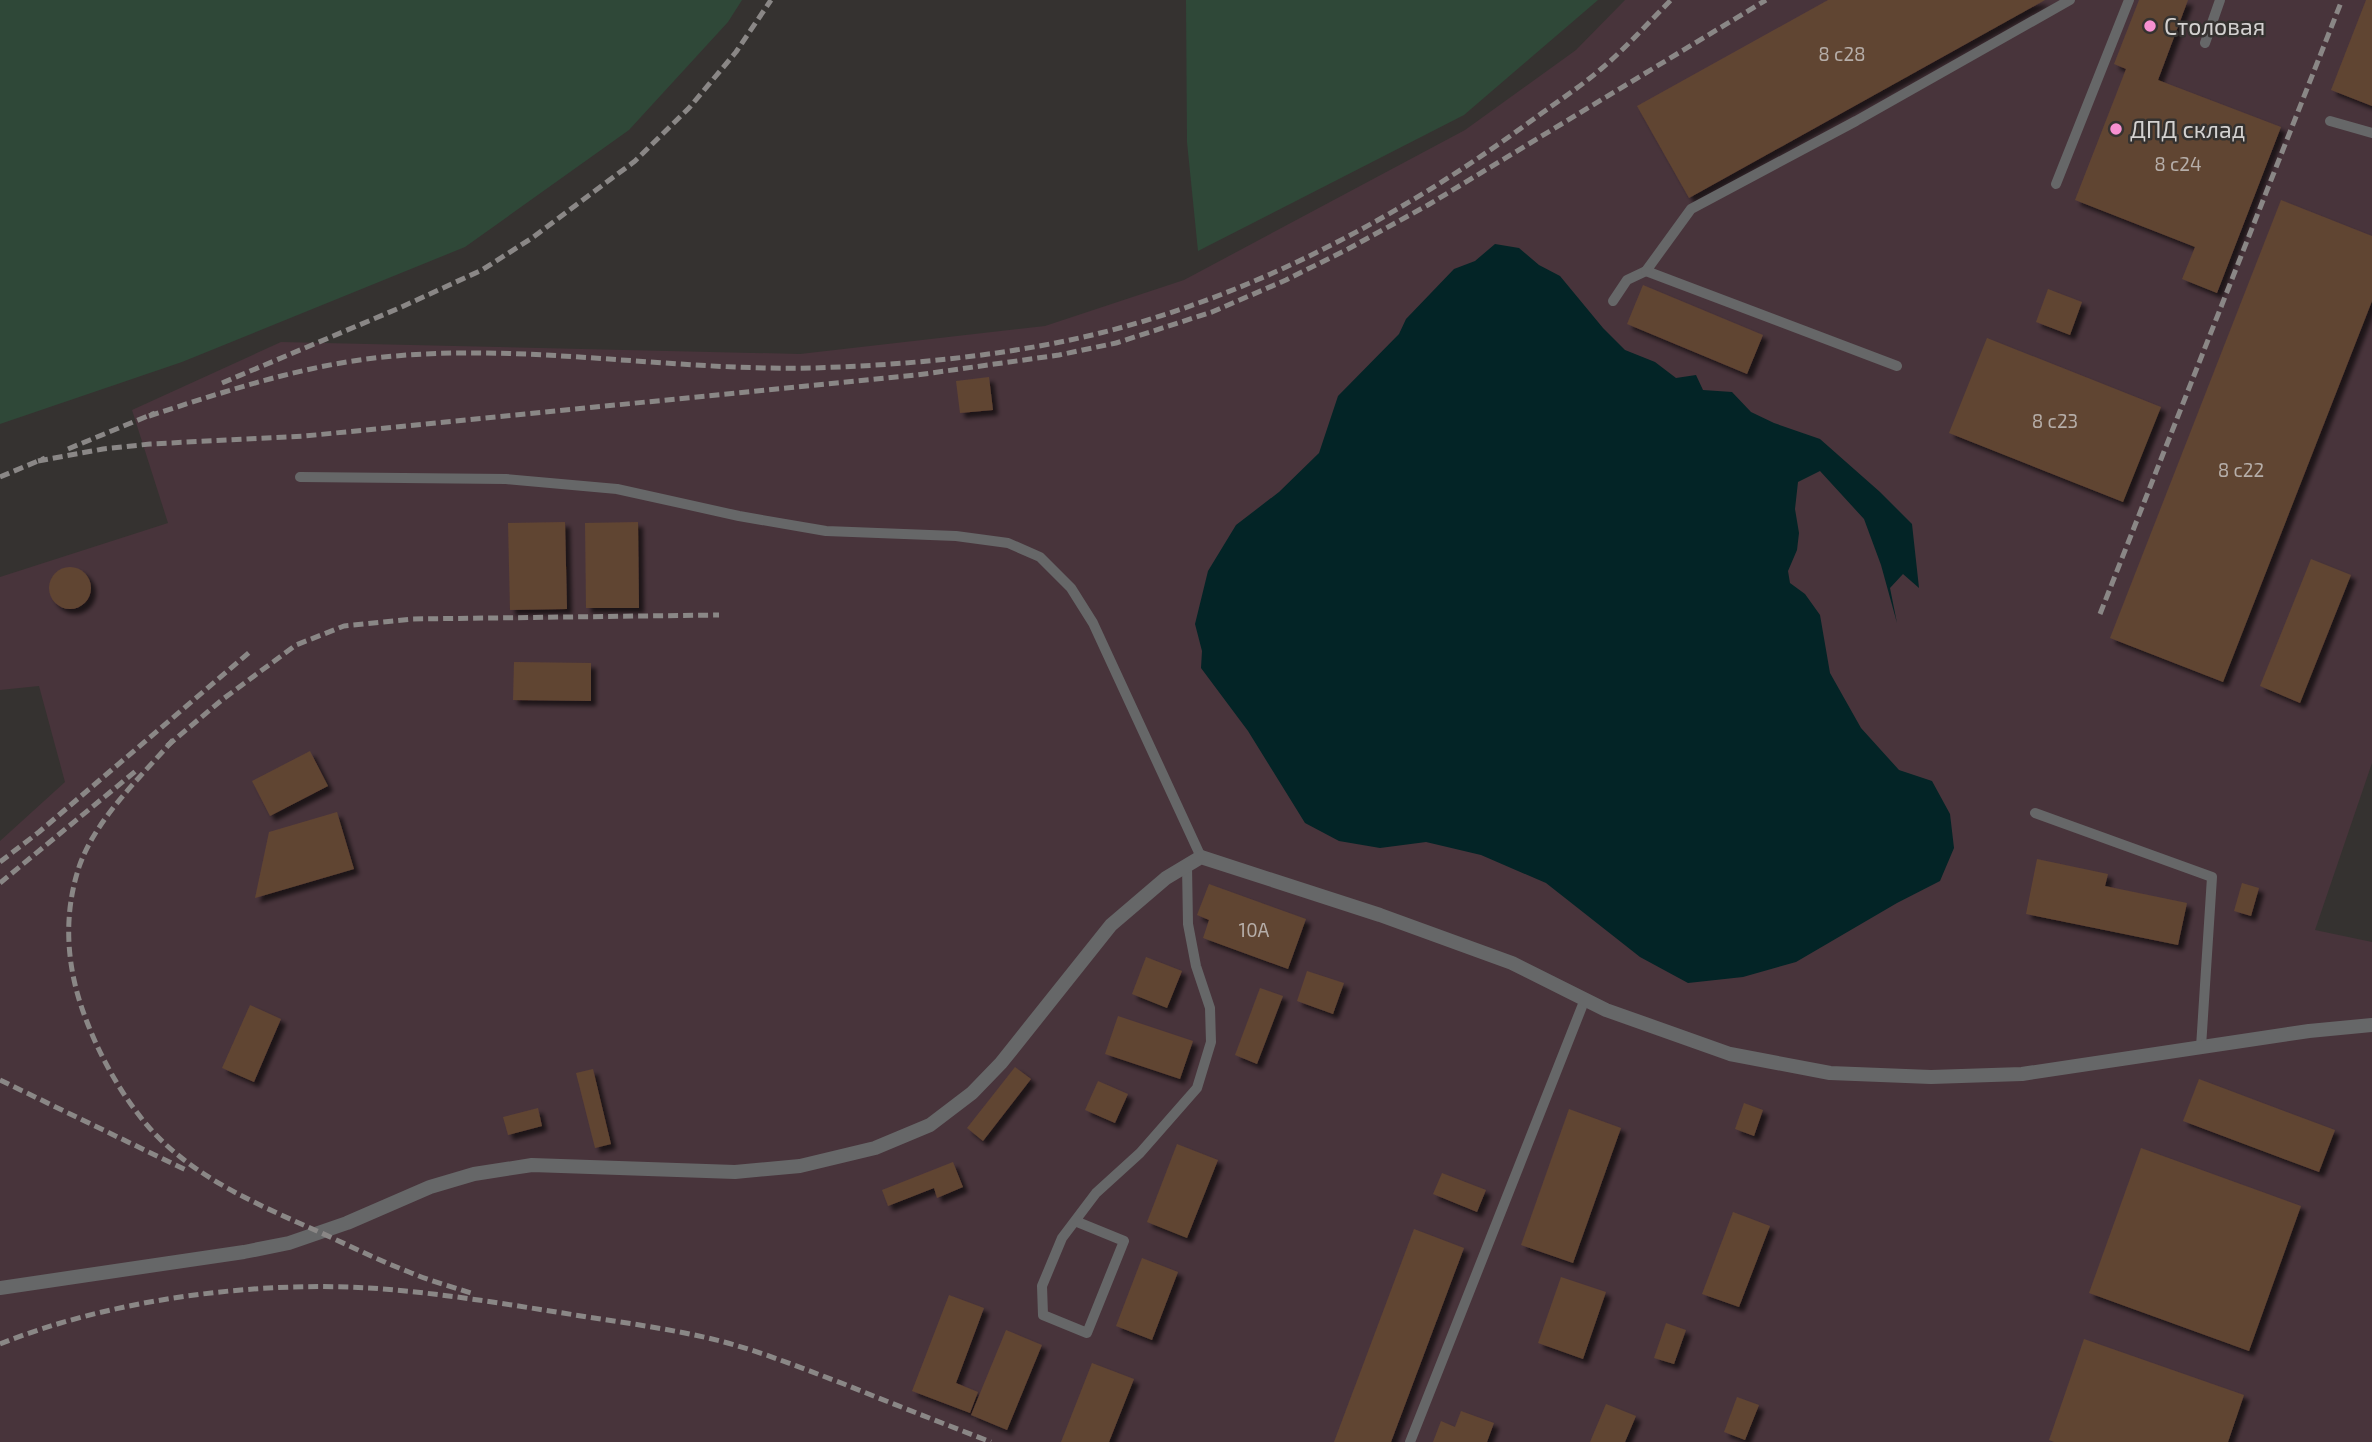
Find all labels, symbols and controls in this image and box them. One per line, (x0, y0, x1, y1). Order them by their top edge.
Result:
place label: Столовая (2164, 12, 2265, 40)
marker: Столовая (2142, 18, 2158, 34)
house number: 8 с28 (1818, 42, 1866, 65)
place label: ДПД склад (2130, 115, 2245, 143)
marker: ДПД склад (2108, 121, 2124, 137)
house number: 8 с24 (2154, 152, 2202, 175)
house number: 8 с23 (2032, 409, 2078, 432)
house number: 8 с22 (2218, 458, 2264, 481)
house number: 10А (1239, 918, 1270, 941)

